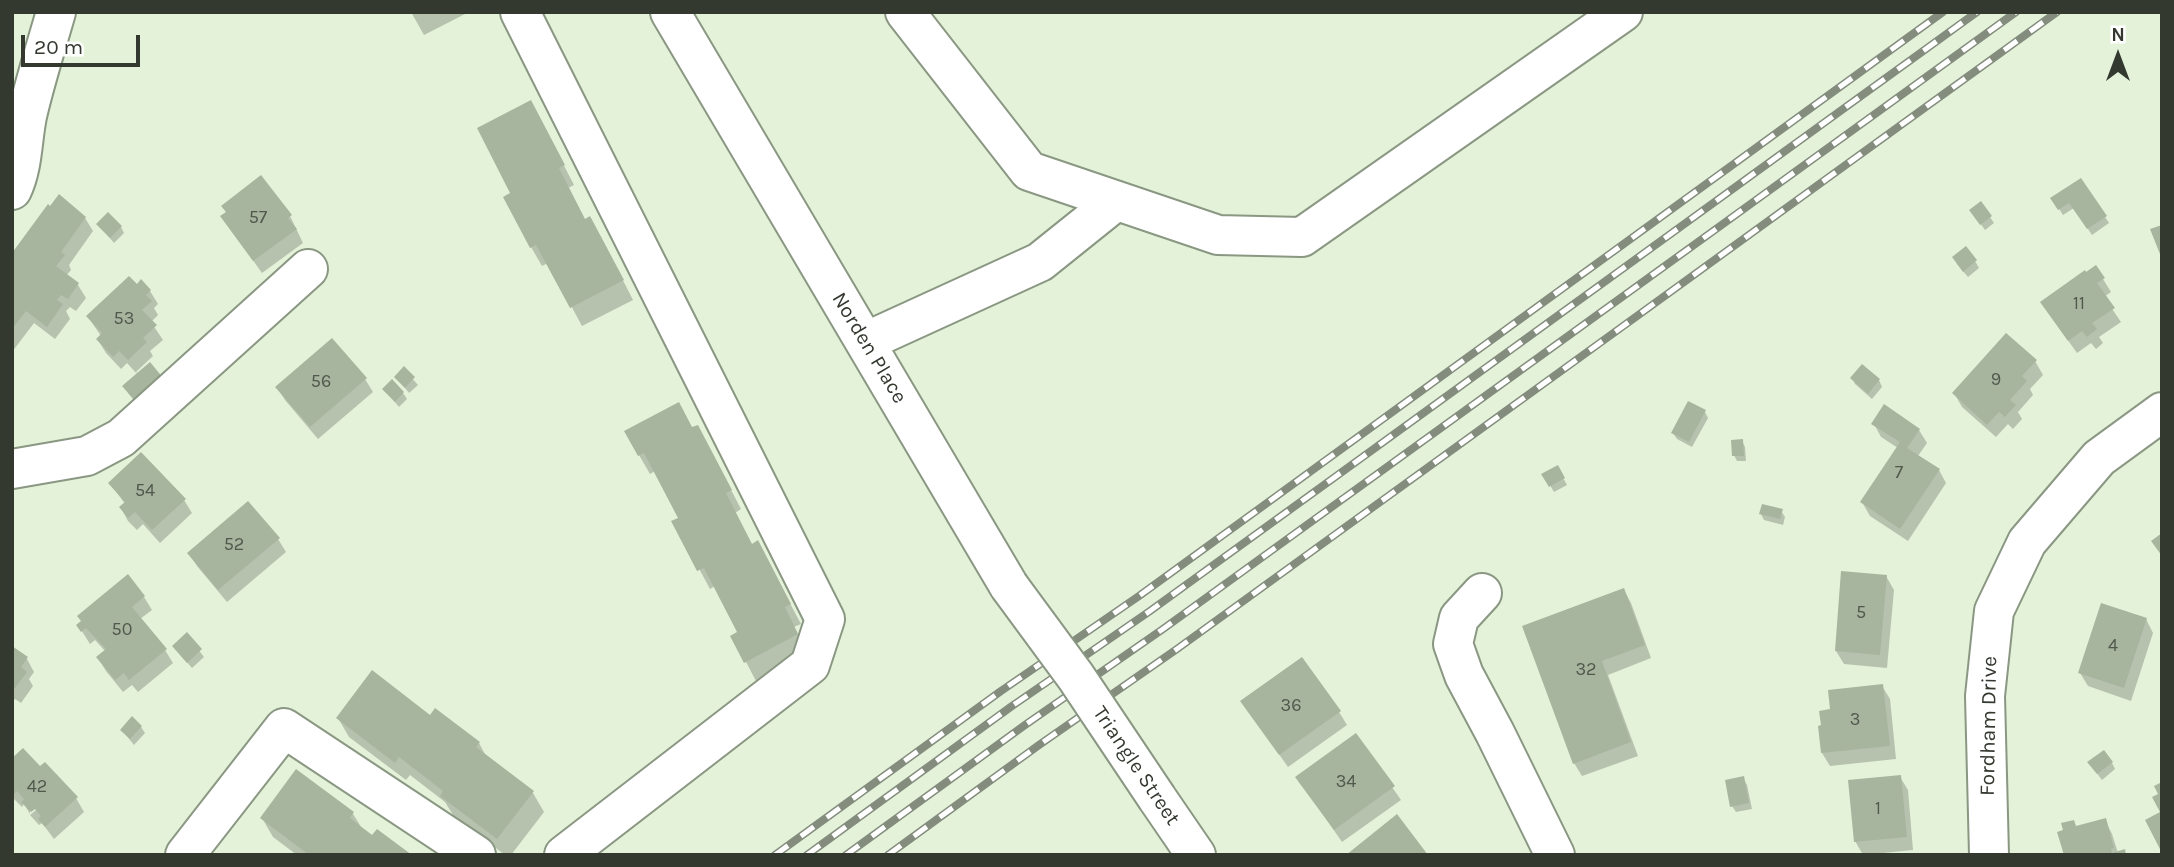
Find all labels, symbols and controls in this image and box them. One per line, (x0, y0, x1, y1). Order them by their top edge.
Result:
scale bar (24, 21, 144, 65)
north arrow (2083, 21, 2153, 91)
text: N (2111, 24, 2125, 46)
text: 20 m (34, 35, 83, 59)
house number: 57 (249, 207, 267, 229)
street label: Norden Place (826, 288, 912, 408)
house number: 11 (2073, 293, 2085, 315)
house number: 53 (114, 308, 134, 330)
house number: 9 (1991, 369, 2001, 391)
house number: 56 (311, 371, 331, 393)
house number: 7 (1895, 462, 1903, 484)
house number: 54 (135, 480, 155, 502)
house number: 52 (224, 534, 244, 556)
house number: 5 (1856, 602, 1866, 624)
house number: 50 (112, 619, 132, 641)
house number: 4 (2108, 635, 2118, 657)
street label: Fordham Drive (1975, 656, 2003, 796)
house number: 32 (1575, 659, 1597, 681)
house number: 36 (1281, 695, 1301, 717)
street label: Triangle Street (1087, 702, 1185, 830)
house number: 3 (1850, 709, 1860, 731)
house number: 34 (1336, 771, 1356, 793)
house number: 42 (27, 776, 47, 798)
house number: 1 (1875, 798, 1881, 820)

